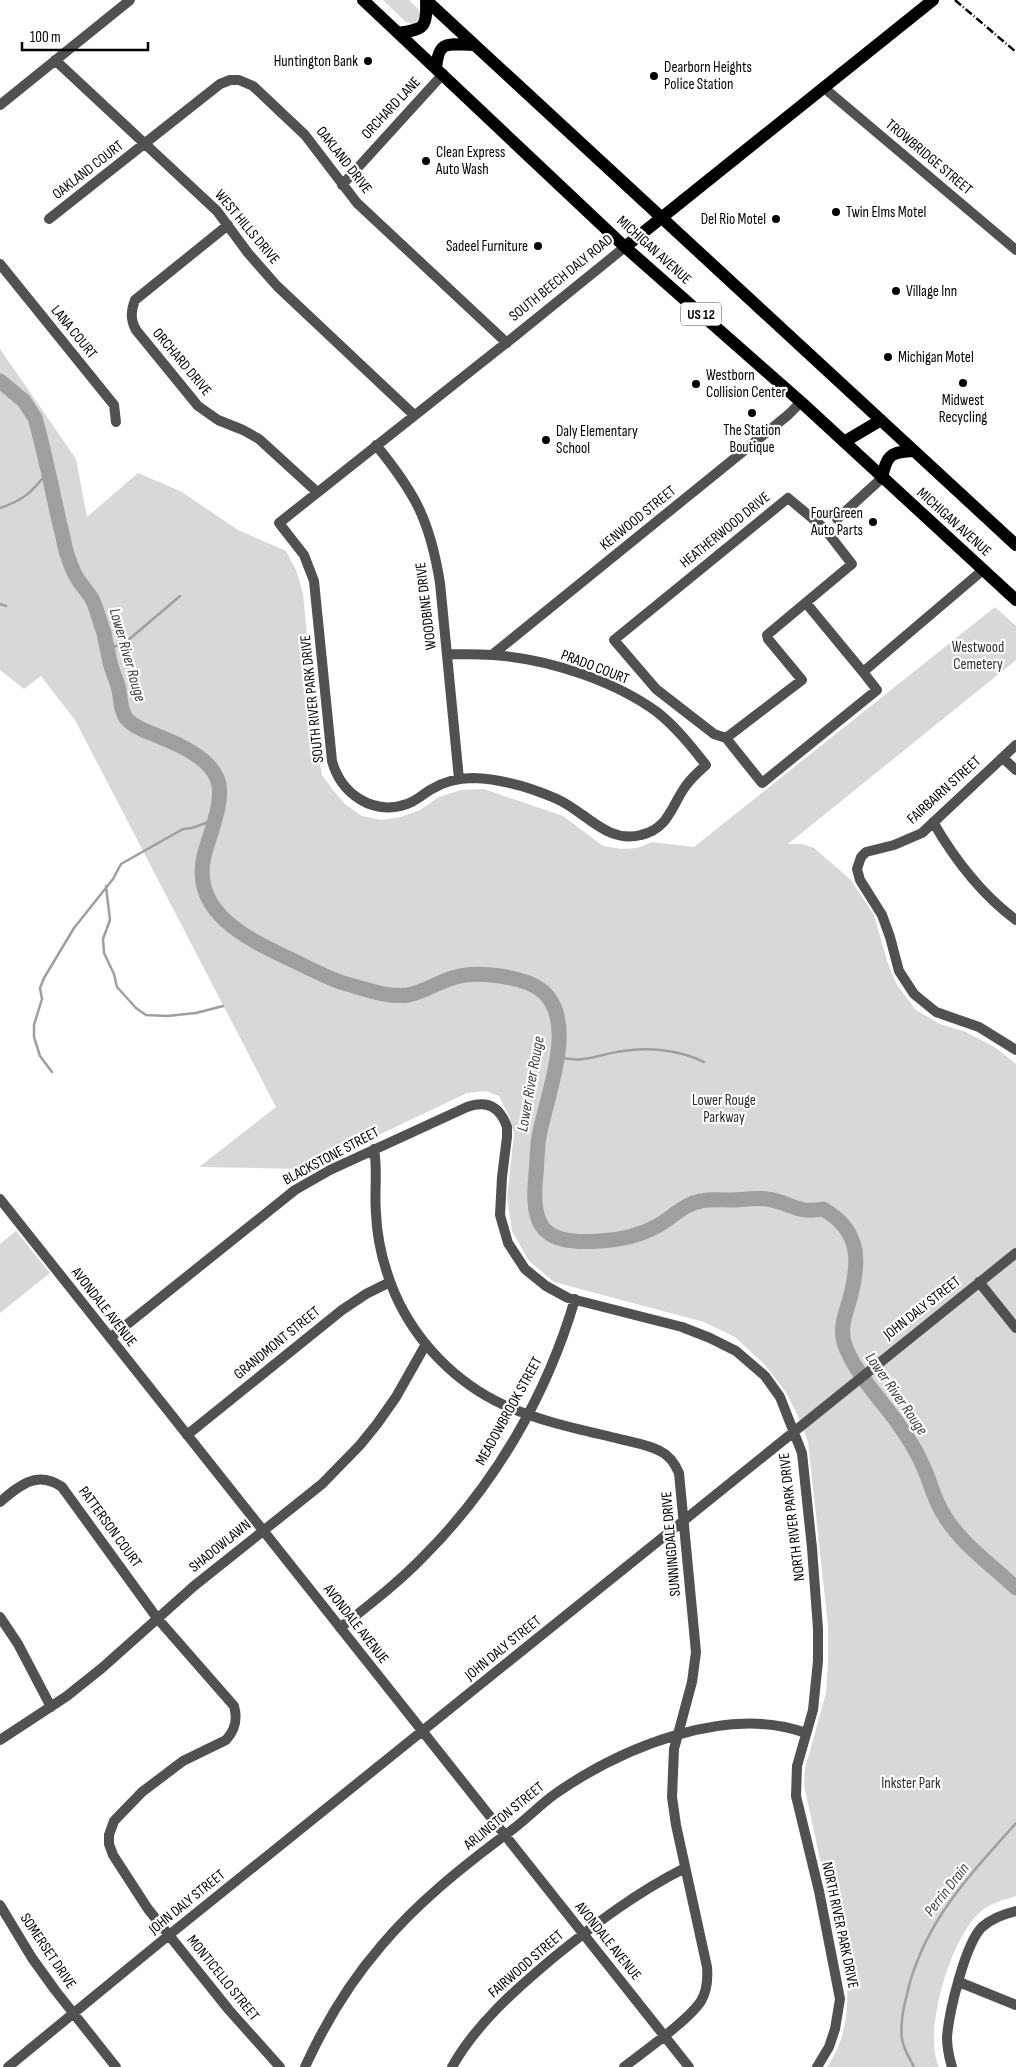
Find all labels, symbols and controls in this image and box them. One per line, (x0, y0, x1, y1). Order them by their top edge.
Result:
scale bar (22, 20, 149, 52)
text: 100 m (30, 28, 61, 47)
place label: Huntington Bank (274, 52, 358, 71)
marker: Huntington Bank (362, 55, 374, 67)
place label: Dearborn Heights Police Station (664, 58, 752, 94)
marker: Dearborn Heights Police Station (648, 70, 660, 82)
street label: ORCHARD LANE (357, 73, 425, 143)
street label: TROWBRIDGE STREET (882, 115, 976, 199)
street label: OAKLAND DRIVE (312, 123, 376, 197)
street label: OAKLAND COURT (49, 136, 127, 204)
place label: Clean Express Auto Wash (435, 143, 505, 179)
marker: Clean Express Auto Wash (420, 155, 432, 167)
street label: WEST HILLS DRIVE (210, 186, 284, 268)
place label: Twin Elms Motel (846, 203, 926, 222)
marker: Twin Elms Motel (830, 206, 842, 218)
place label: Del Rio Motel (701, 210, 766, 229)
street label: MICHIGAN AVENUE (613, 211, 695, 289)
marker: Del Rio Motel (770, 213, 782, 225)
street label: SOUTH BEECH DALY ROAD (505, 230, 617, 326)
place label: Sadeel Furniture (446, 237, 528, 256)
marker: Sadeel Furniture (532, 240, 544, 252)
place label: Village Inn (906, 282, 957, 301)
marker: Village Inn (890, 285, 902, 297)
street label: LANA COURT (47, 301, 101, 363)
road number: US 12 (681, 302, 721, 326)
street label: ORCHARD DRIVE (148, 324, 216, 400)
place label: Michigan Motel (898, 348, 974, 367)
marker: Michigan Motel (882, 351, 894, 363)
place label: Westborn Collision Center (706, 366, 786, 402)
marker: Midwest Recycling (957, 377, 969, 389)
marker: Westborn Collision Center (690, 378, 702, 390)
place label: Midwest Recycling (939, 391, 987, 427)
marker: The Station Boutique (746, 407, 758, 419)
place label: The Station Boutique (723, 421, 781, 457)
place label: Daly Elementary School (556, 422, 638, 458)
marker: Daly Elementary School (540, 434, 552, 446)
street label: KENWOOD STREET (596, 481, 680, 555)
street label: MICHIGAN AVENUE (913, 483, 995, 561)
street label: HEATHERWOOD DRIVE (676, 488, 774, 572)
place label: FourGreen Auto Parts (810, 504, 863, 540)
marker: FourGreen Auto Parts (867, 516, 879, 528)
street label: WOODBINE DRIVE (411, 561, 441, 651)
water label: Lower River Rouge (105, 606, 149, 704)
street label: SOUTH RIVER PARK DRIVE (296, 634, 328, 764)
park label: Westwood Cemetery (952, 638, 1004, 674)
street label: PRADO COURT (558, 645, 632, 689)
street label: FAIRBAIRN STREET (903, 752, 985, 828)
water label: Lower River Rouge (513, 1035, 549, 1133)
park label: Lower Rouge Parkway (692, 1091, 756, 1127)
street label: BLACKSTONE STREET (280, 1123, 382, 1189)
street label: AVONDALE AVENUE (66, 1263, 141, 1351)
street label: JOHN DALY STREET (879, 1272, 964, 1345)
street label: GRANDMONT STREET (230, 1302, 324, 1384)
water label: Lower River Rouge (861, 1349, 931, 1439)
street label: MEADOWBROOK STREET (471, 1353, 547, 1469)
street label: NORTH RIVER PARK DRIVE (775, 1452, 809, 1582)
street label: PATTERSON COURT (74, 1483, 146, 1571)
street label: SUNNINGDALE DRIVE (657, 1491, 685, 1597)
street label: SHADOWLAWN (185, 1515, 255, 1577)
street label: AVONDALE AVENUE (318, 1580, 393, 1668)
street label: JOHN DALY STREET (460, 1611, 545, 1685)
park label: Inkster Park (881, 1774, 941, 1793)
street label: ARLINGTON STREET (459, 1778, 548, 1855)
water label: Perrin Drain (920, 1859, 974, 1920)
street label: NORTH RIVER PARK DRIVE (817, 1860, 863, 1990)
street label: JOHN DALY STREET (144, 1865, 229, 1939)
street label: AVONDALE AVENUE (570, 1897, 645, 1984)
street label: SOMERSET DRIVE (16, 1910, 80, 1992)
street label: FAIRWOOD STREET (484, 1926, 568, 2002)
street label: MONTICELLO STREET (183, 1931, 263, 2025)

